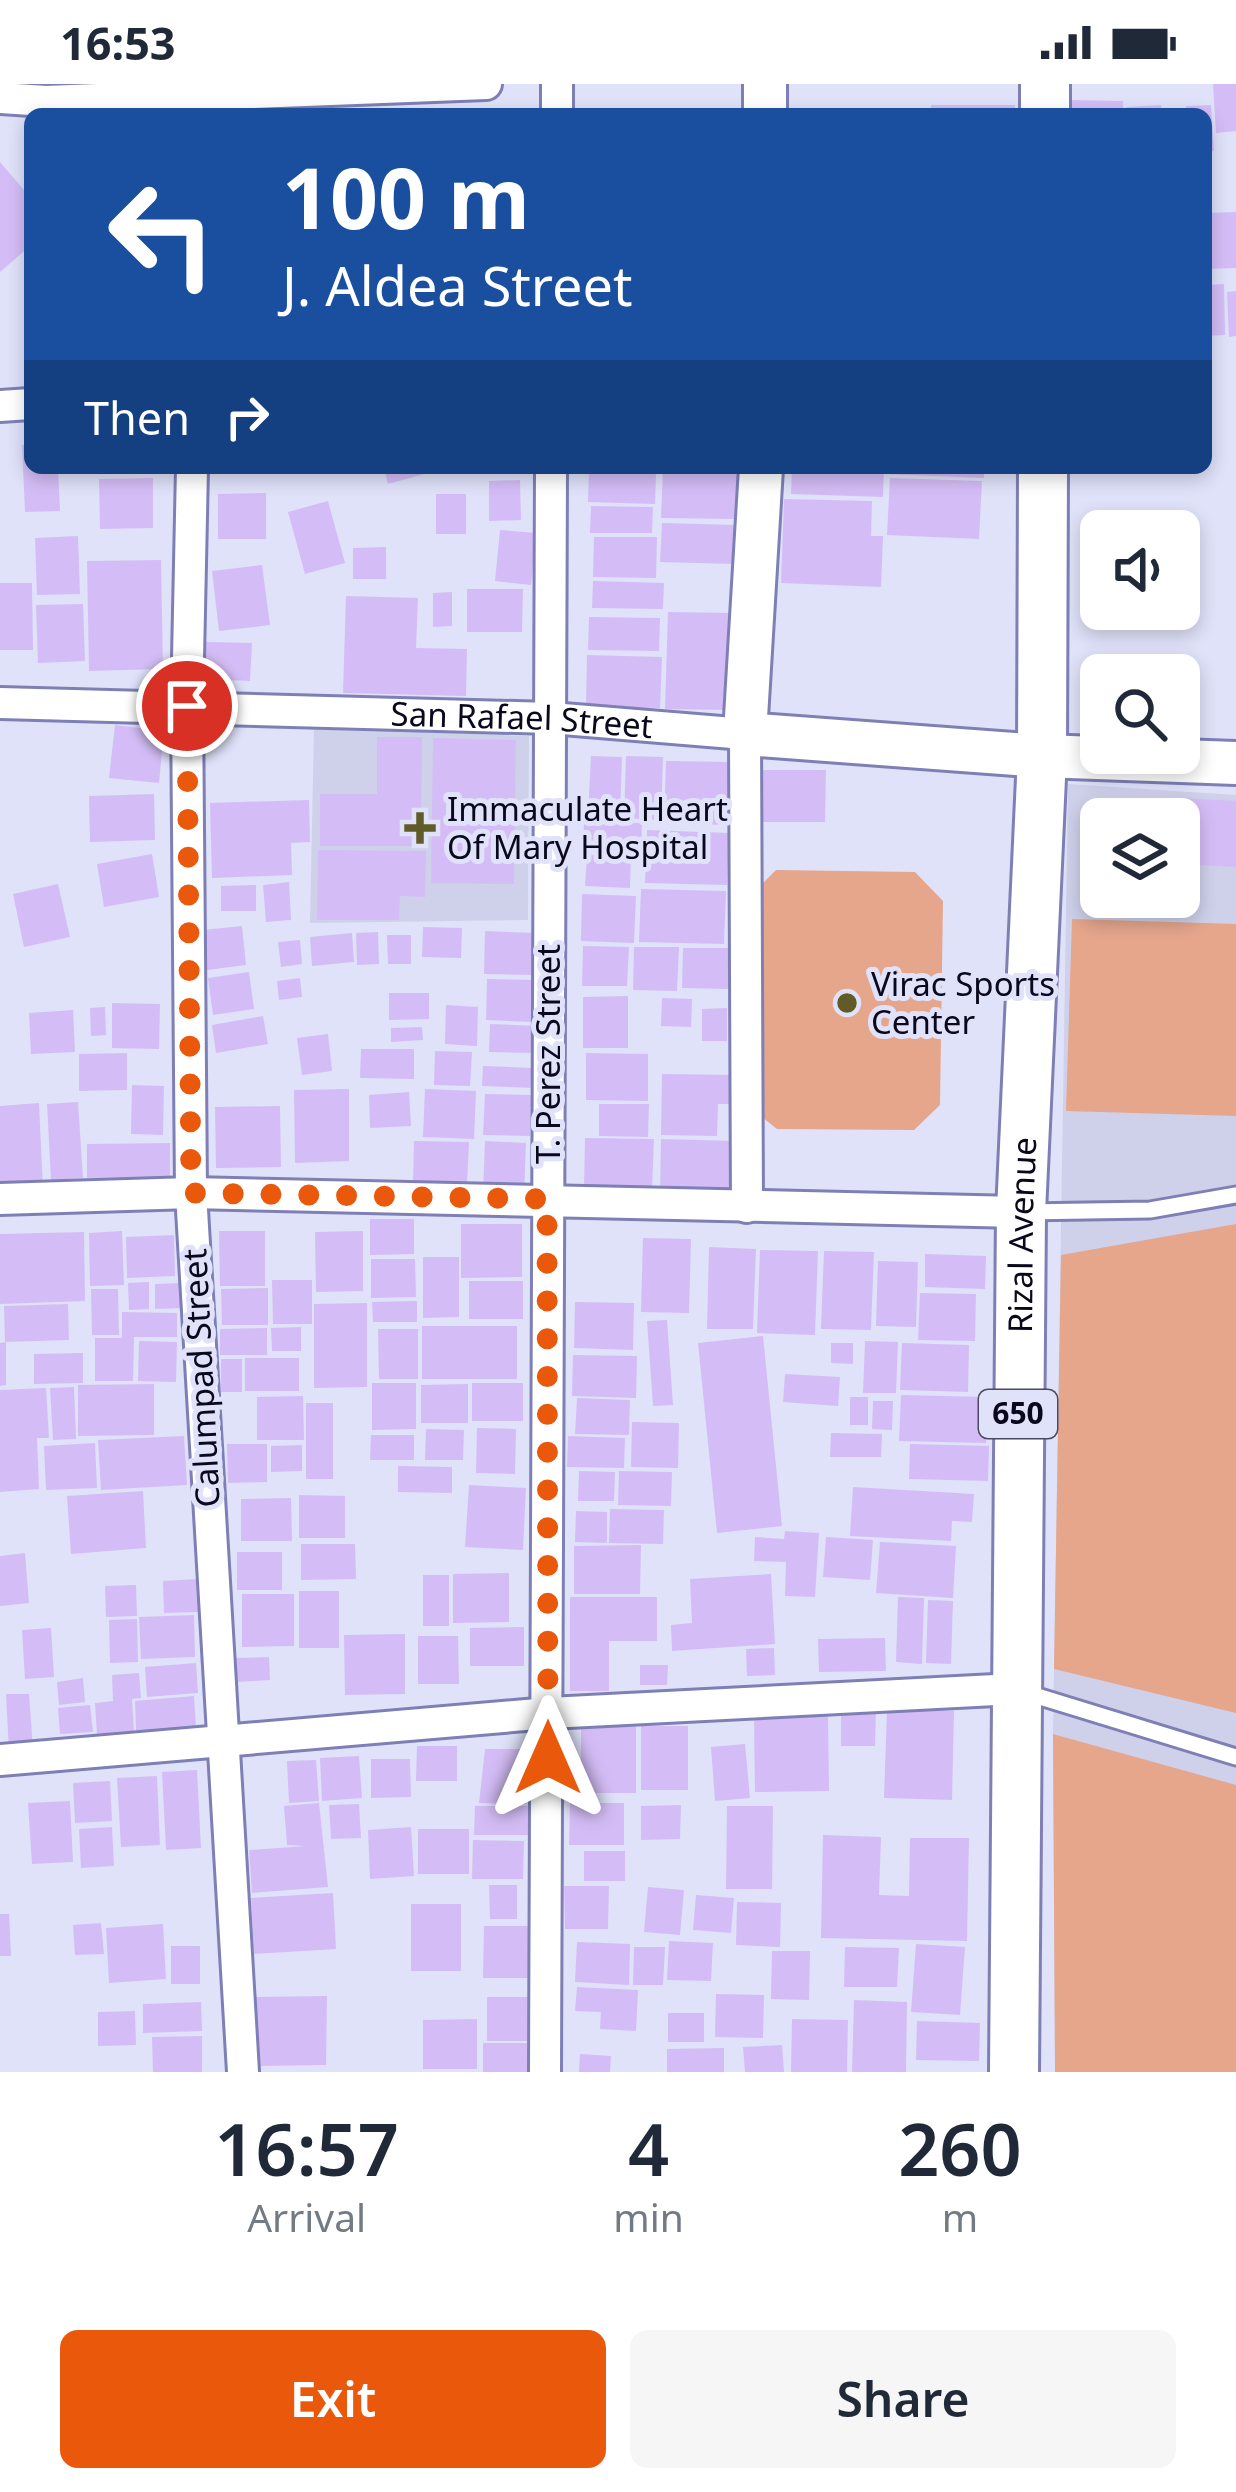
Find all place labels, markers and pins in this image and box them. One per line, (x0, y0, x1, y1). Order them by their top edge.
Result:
pin (136, 655, 238, 757)
place label: Immaculate Heart Of Mary Hospital (447, 786, 728, 869)
marker: Immaculate Heart Of Mary Hospital (404, 812, 436, 844)
place label: Virac Sports Center (871, 961, 1055, 1044)
marker: Virac Sports Center (834, 990, 860, 1016)

